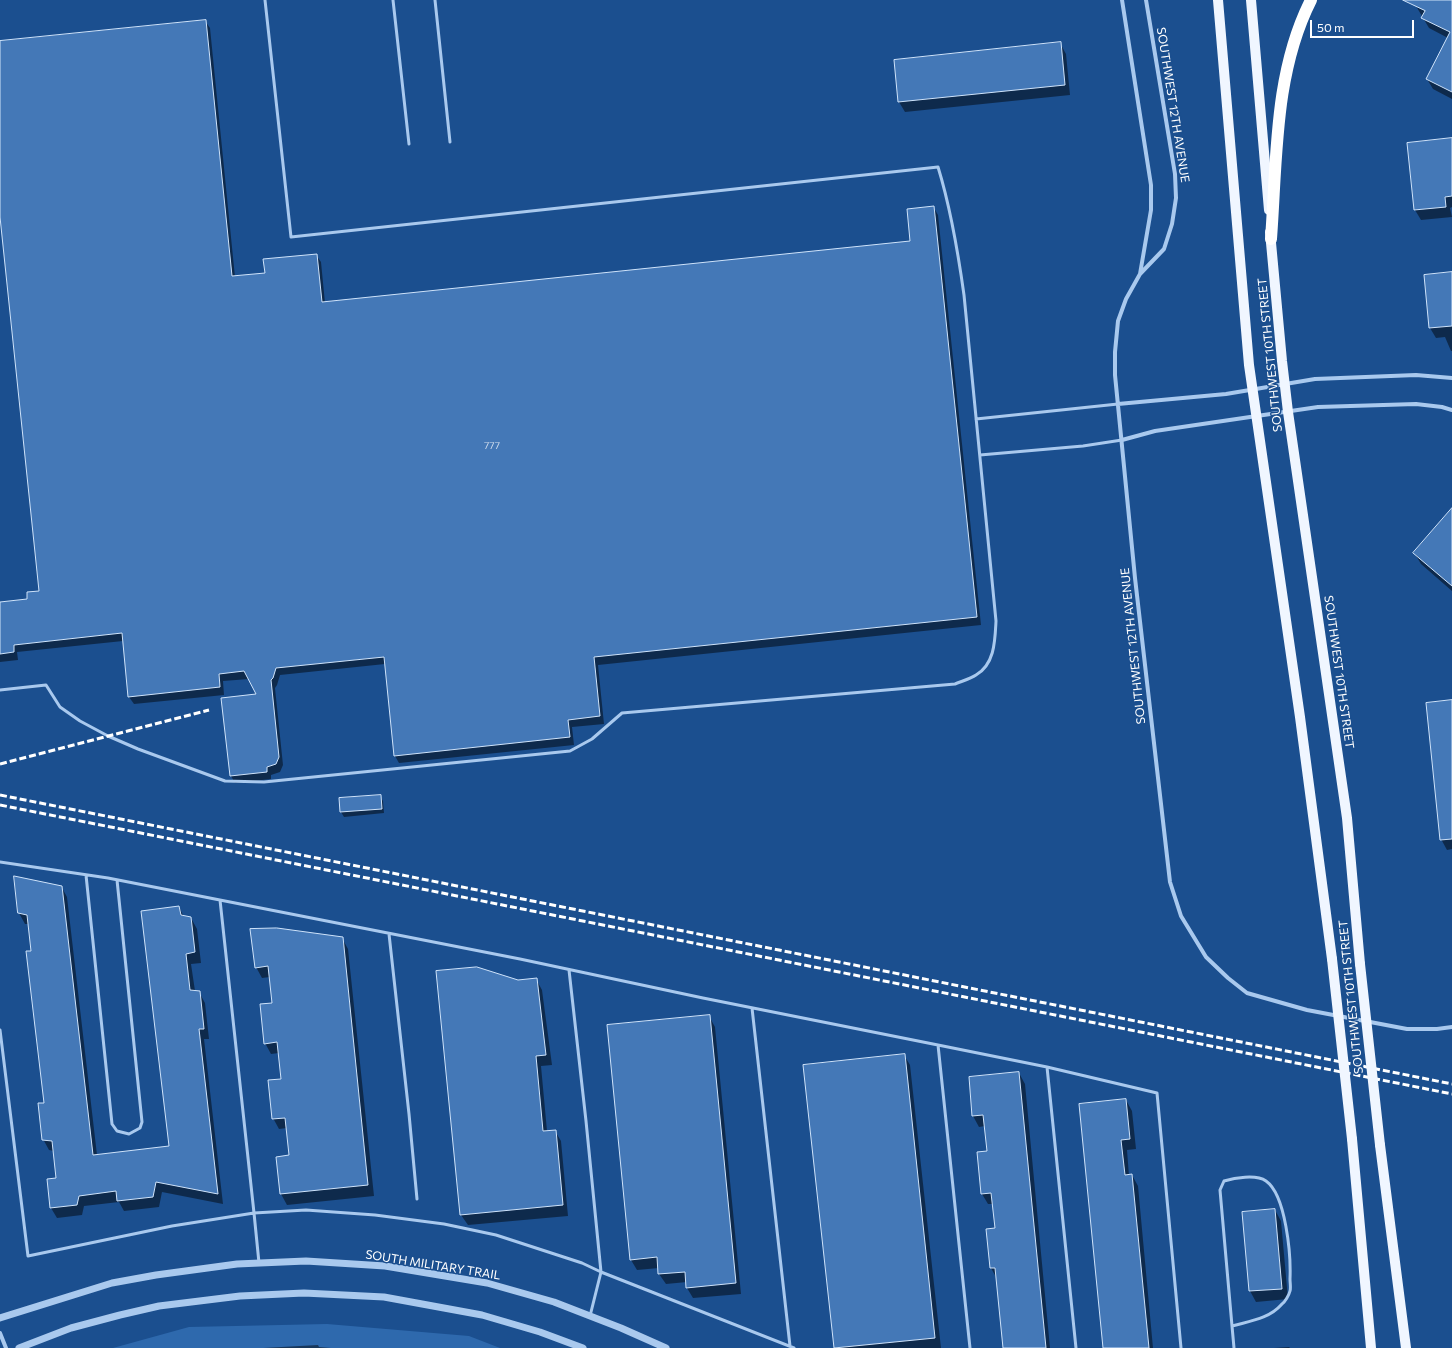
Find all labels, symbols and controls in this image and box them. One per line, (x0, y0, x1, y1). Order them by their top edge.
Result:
scale bar (1312, 12, 1416, 38)
text: 50 m (1317, 20, 1345, 34)
street label: SOUTHWEST 12TH AVENUE (1154, 26, 1192, 184)
street label: SOUTHWEST 10TH STREET (1255, 277, 1285, 433)
house number: 777 (484, 440, 500, 452)
street label: SOUTHWEST 12TH AVENUE (1118, 567, 1148, 725)
street label: SOUTHWEST 10TH STREET (1321, 594, 1357, 750)
street label: SOUTHWEST 10TH STREET (1336, 919, 1366, 1075)
street label: SOUTH MILITARY TRAIL (364, 1247, 502, 1283)

